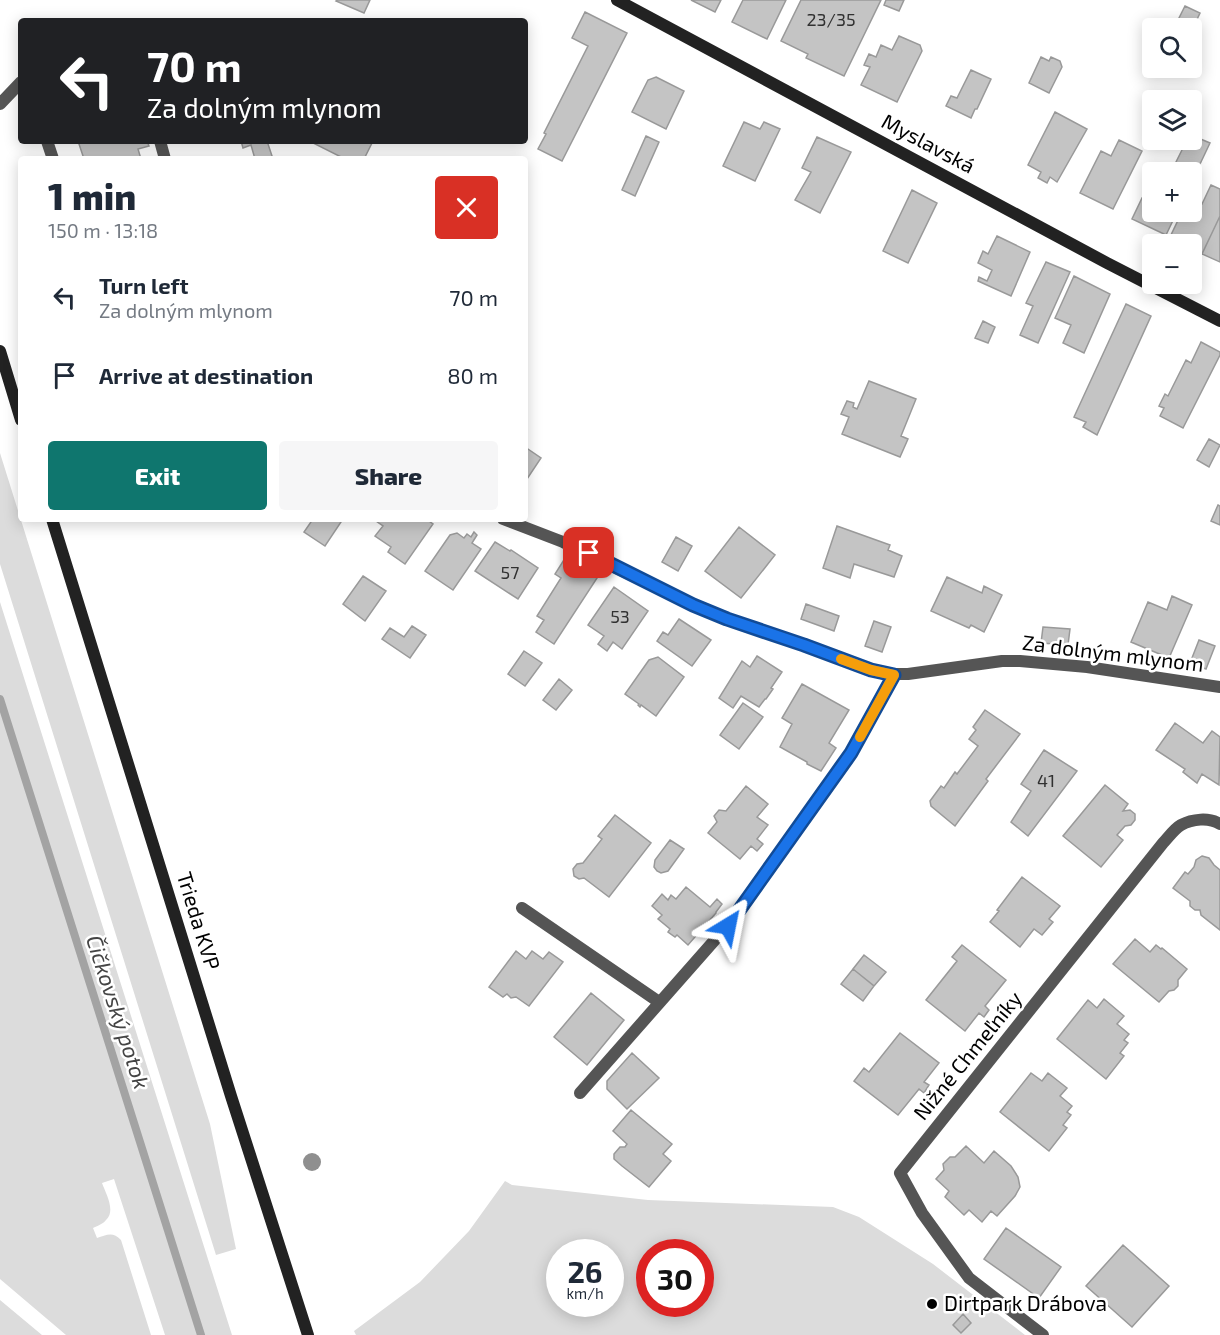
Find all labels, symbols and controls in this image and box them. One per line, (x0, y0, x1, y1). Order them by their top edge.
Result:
house number: 23/35 (806, 8, 856, 30)
map controls (1142, 18, 1202, 294)
button: search (1142, 18, 1202, 78)
text: 70 m (147, 40, 242, 90)
icon: left (48, 42, 126, 120)
button: layers (1142, 90, 1202, 150)
text: Za dolným mlynom (147, 91, 382, 123)
street label: Myslavská (878, 108, 980, 178)
button: + (1142, 162, 1202, 222)
text: 1 min (48, 174, 136, 217)
button: close (435, 176, 498, 239)
text: 150 m · 13:18 (48, 218, 158, 242)
button: − (1142, 234, 1202, 294)
text: Turn left (99, 272, 188, 298)
icon: left (48, 281, 81, 314)
text: 70 m (449, 284, 498, 310)
text: Za dolným mlynom (99, 298, 273, 322)
icon: arrive (48, 359, 81, 392)
text: Arrive at destination (99, 362, 313, 388)
text: 80 m (447, 362, 498, 388)
button: Exit (48, 441, 267, 510)
button: Share (279, 441, 498, 510)
pin (563, 527, 614, 578)
icon: arrive (572, 536, 605, 569)
house number: 57 (501, 561, 519, 583)
house number: 53 (610, 605, 630, 627)
street label: Za dolným mlynom (1021, 629, 1205, 676)
house number: 41 (1037, 769, 1055, 791)
street label: Trieda KVP (173, 869, 226, 973)
position arrow (696, 894, 760, 958)
water label: Čičkovský potok (81, 931, 156, 1092)
street label: Nižné Chmeľníky (907, 986, 1026, 1124)
speed limit sign: 30 (636, 1239, 714, 1317)
text: 26 (567, 1253, 603, 1289)
text: km/h (566, 1284, 604, 1302)
place label: Dirtpark Drábova (944, 1290, 1107, 1315)
marker: Dirtpark Drábova (925, 1297, 939, 1311)

